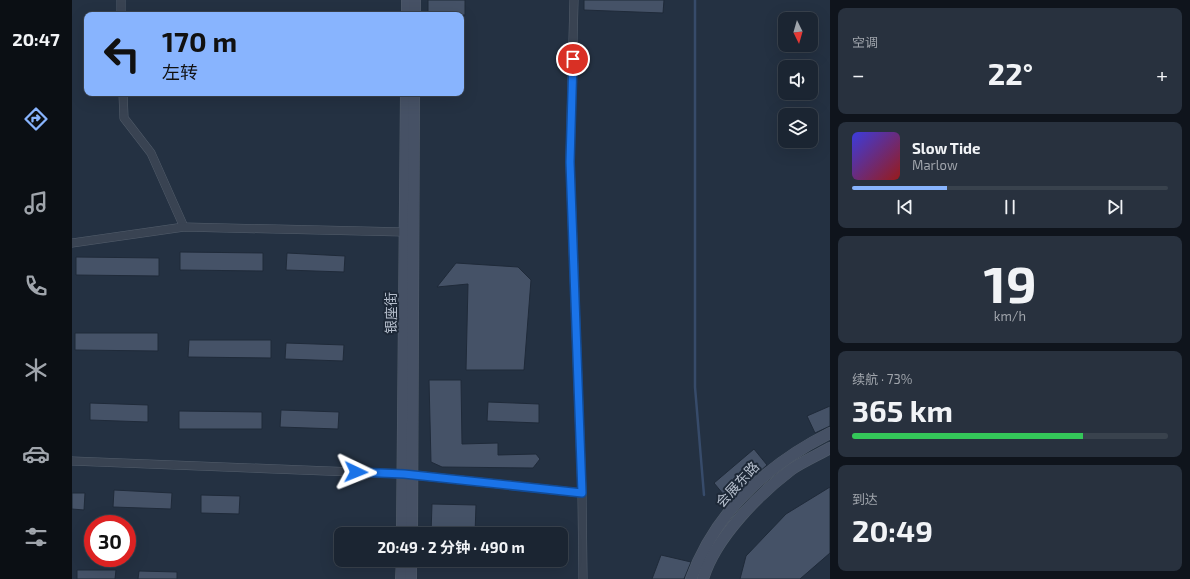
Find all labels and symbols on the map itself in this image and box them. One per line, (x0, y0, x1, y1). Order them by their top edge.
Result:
north arrow (778, 12, 818, 52)
pin (556, 42, 590, 76)
street label: 银座街 (382, 292, 399, 334)
position arrow (335, 451, 377, 493)
street label: 会展东路 (712, 458, 762, 510)
speed limit sign: 30 (84, 515, 136, 567)

